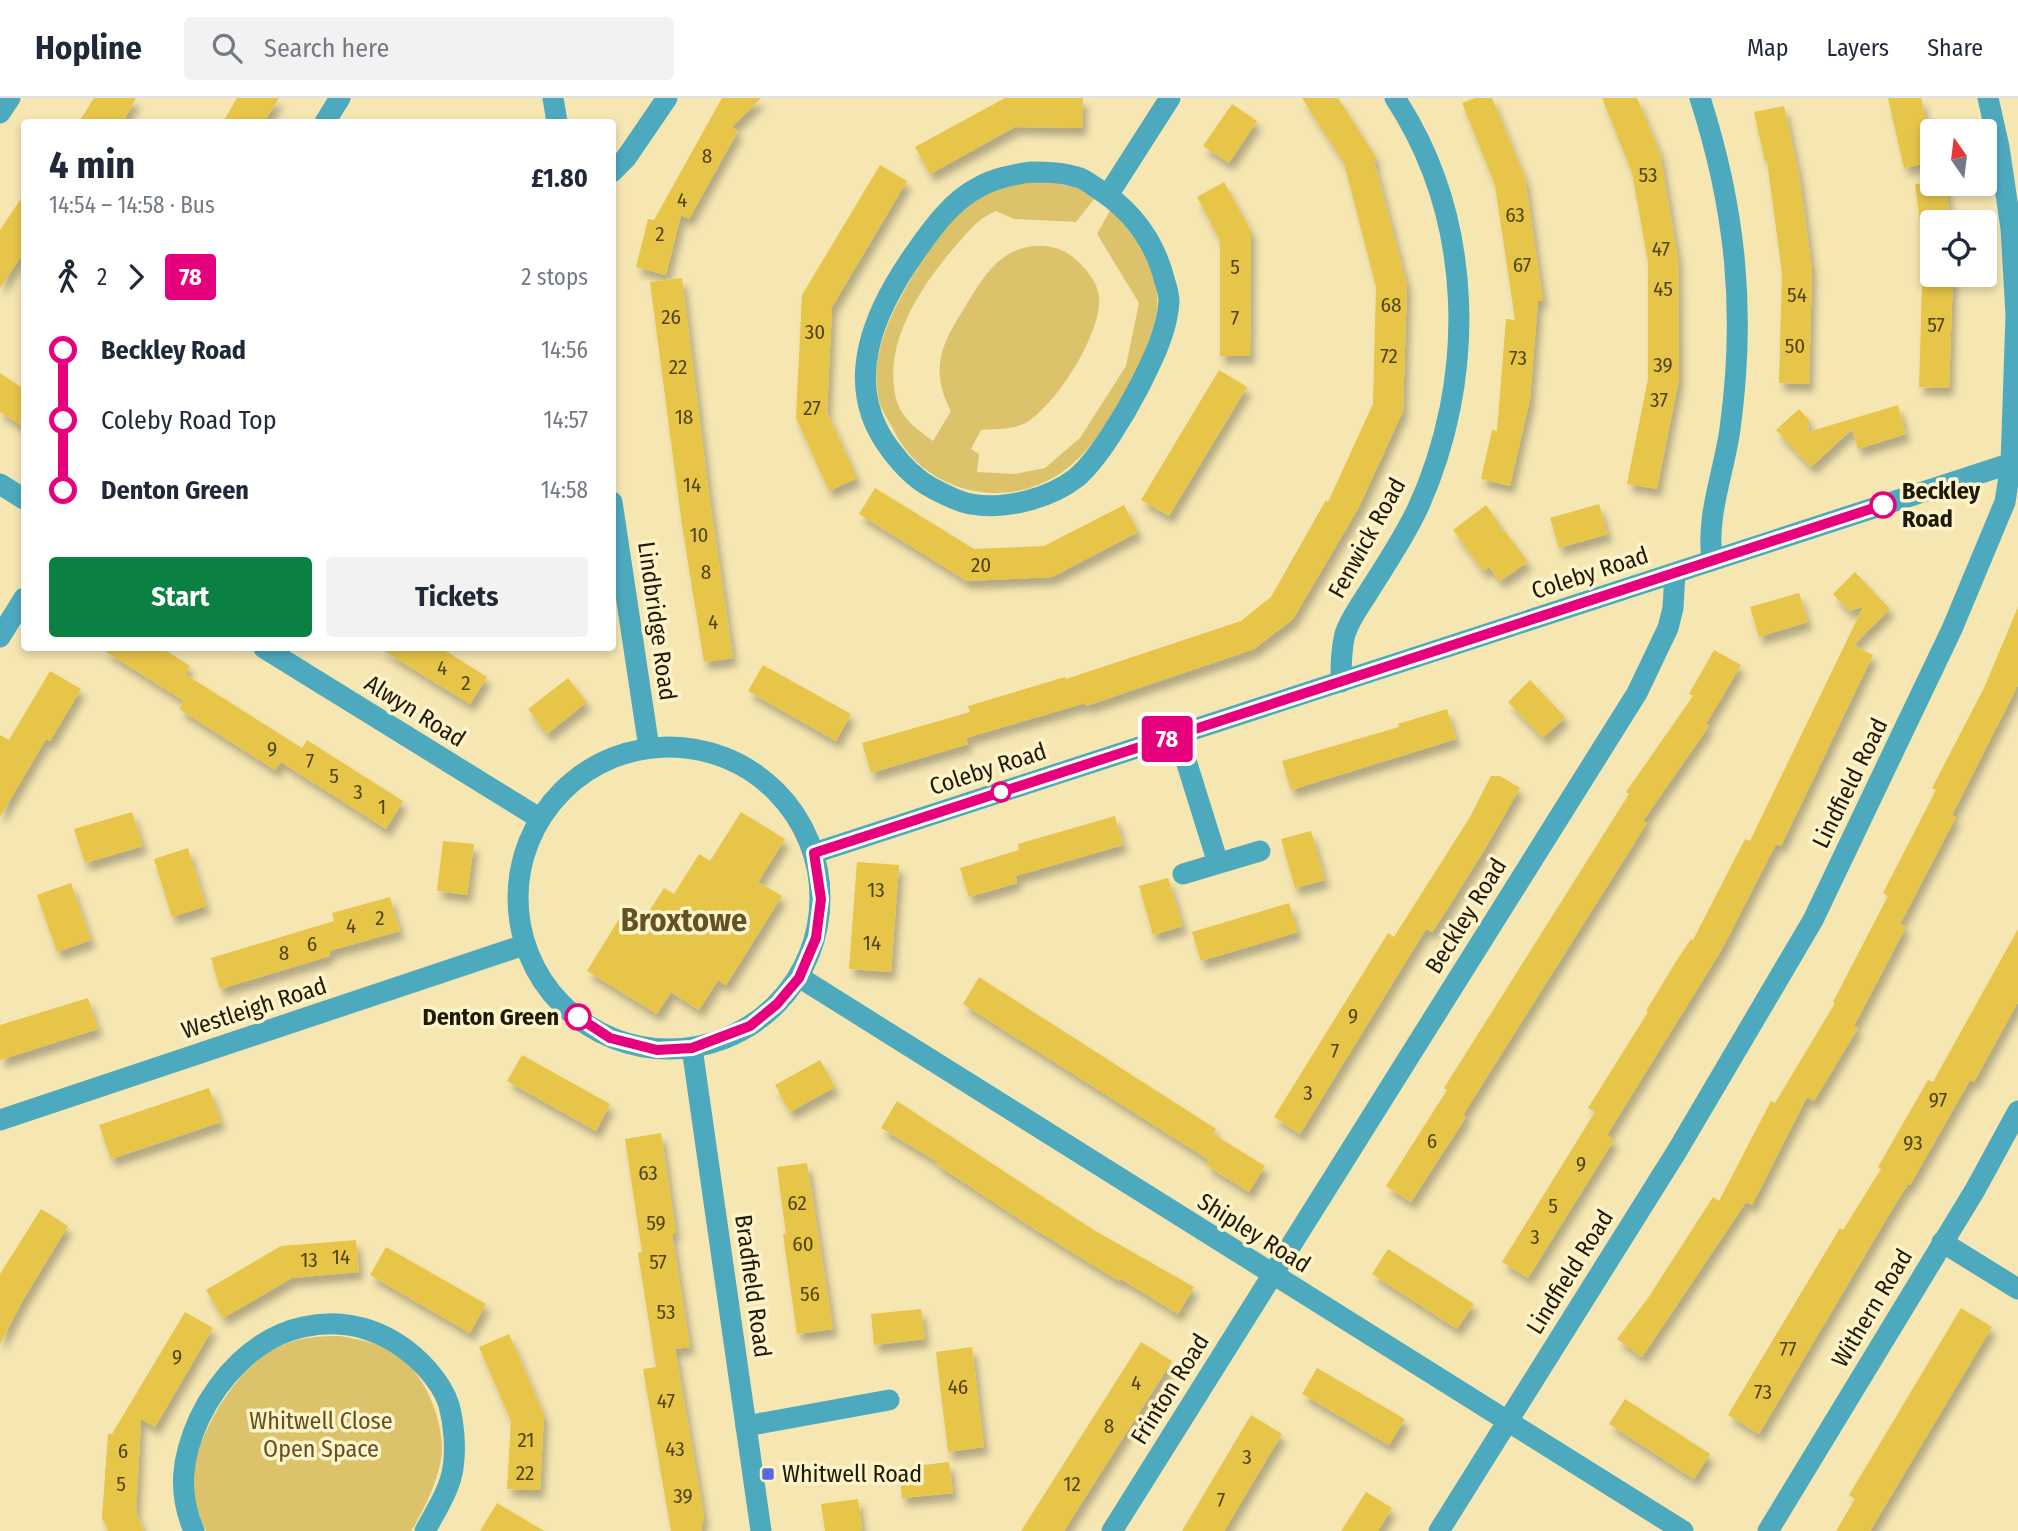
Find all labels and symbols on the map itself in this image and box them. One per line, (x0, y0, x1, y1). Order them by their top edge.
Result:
north arrow (1920, 119, 1997, 196)
house number: 8 (702, 143, 712, 169)
house number: 53 (1639, 162, 1657, 188)
house number: 4 (677, 187, 687, 213)
house number: 63 (1505, 202, 1525, 228)
house number: 2 (655, 221, 665, 247)
house number: 47 (1652, 236, 1670, 262)
house number: 67 (1513, 252, 1531, 278)
house number: 5 (1230, 254, 1240, 280)
house number: 45 (1653, 276, 1673, 302)
house number: 54 (1787, 282, 1807, 308)
house number: 68 (1381, 292, 1401, 318)
house number: 26 (661, 304, 681, 330)
house number: 7 (1231, 305, 1239, 331)
house number: 57 (1927, 312, 1945, 338)
house number: 30 (805, 319, 825, 345)
house number: 50 (1785, 333, 1805, 359)
house number: 72 (1380, 343, 1398, 369)
house number: 73 (1509, 345, 1527, 371)
house number: 39 (1653, 352, 1673, 378)
house number: 22 (669, 354, 687, 380)
house number: 37 (1650, 387, 1668, 413)
house number: 27 (803, 395, 821, 421)
house number: 18 (675, 404, 693, 430)
house number: 14 (683, 472, 701, 498)
street label: Fenwick Road (1323, 473, 1411, 603)
place label: Beckley Road (1902, 477, 1981, 533)
marker: Beckley Road (1870, 492, 1896, 518)
house number: 10 (689, 522, 709, 548)
street label: Lindbridge Road (632, 540, 682, 702)
street label: Coleby Road (1528, 541, 1652, 605)
house number: 20 (971, 552, 991, 578)
house number: 8 (701, 559, 711, 585)
house number: 4 (708, 609, 718, 635)
house number: 4 (437, 655, 447, 681)
street label: Alwyn Road (359, 669, 471, 753)
house number: 2 (461, 670, 471, 696)
street label: Lindfield Road (1806, 713, 1894, 853)
line badge: 78 (1136, 716, 1198, 762)
house number: 9 (267, 736, 277, 762)
street label: Coleby Road (926, 737, 1050, 801)
house number: 7 (306, 748, 314, 774)
house number: 5 (329, 763, 339, 789)
house number: 3 (353, 779, 363, 805)
unlabelled marker (991, 782, 1011, 802)
house number: 1 (378, 794, 386, 820)
street label: Beckley Road (1420, 853, 1512, 979)
house number: 13 (867, 877, 885, 903)
district label: Broxtowe (621, 901, 747, 939)
house number: 2 (375, 905, 385, 931)
house number: 4 (346, 913, 356, 939)
house number: 14 (863, 930, 881, 956)
house number: 6 (307, 931, 317, 957)
house number: 8 (279, 940, 289, 966)
street label: Westleigh Road (178, 971, 330, 1045)
place label: Denton Green (422, 1003, 559, 1031)
house number: 9 (1348, 1003, 1358, 1029)
marker: Denton Green (565, 1004, 591, 1030)
house number: 7 (1331, 1038, 1339, 1064)
house number: 3 (1303, 1080, 1313, 1106)
house number: 97 (1929, 1087, 1947, 1113)
house number: 6 (1427, 1128, 1437, 1154)
house number: 93 (1903, 1130, 1923, 1156)
house number: 9 (1576, 1151, 1586, 1177)
house number: 63 (638, 1160, 658, 1186)
street label: Shipley Road (1193, 1187, 1315, 1279)
house number: 62 (787, 1190, 807, 1216)
house number: 5 (1548, 1193, 1558, 1219)
street label: Lindfield Road (1521, 1205, 1619, 1339)
house number: 59 (646, 1210, 666, 1236)
street label: Bradfield Road (729, 1213, 777, 1359)
house number: 3 (1530, 1224, 1540, 1250)
house number: 60 (792, 1231, 814, 1257)
house number: 14 (332, 1244, 350, 1270)
street label: Withern Road (1826, 1244, 1918, 1372)
house number: 13 (300, 1247, 318, 1273)
house number: 57 (649, 1249, 667, 1275)
house number: 56 (800, 1281, 820, 1307)
house number: 53 (657, 1299, 675, 1325)
street label: Frinton Road (1125, 1329, 1215, 1449)
house number: 77 (1779, 1336, 1797, 1362)
house number: 9 (172, 1344, 182, 1370)
house number: 4 (1131, 1370, 1141, 1396)
house number: 46 (948, 1374, 968, 1400)
house number: 73 (1754, 1379, 1772, 1405)
house number: 47 (657, 1388, 675, 1414)
park label: Whitwell Close Open Space (249, 1407, 393, 1463)
house number: 8 (1104, 1413, 1114, 1439)
house number: 21 (518, 1427, 535, 1453)
house number: 43 (665, 1436, 685, 1462)
house number: 6 (118, 1438, 128, 1464)
house number: 3 (1242, 1444, 1252, 1470)
house number: 22 (516, 1460, 534, 1486)
place label: Whitwell Road (782, 1460, 922, 1488)
marker: Whitwell Road (760, 1466, 776, 1482)
house number: 5 (116, 1471, 126, 1497)
house number: 12 (1063, 1471, 1081, 1497)
house number: 39 (673, 1483, 693, 1509)
house number: 7 (1217, 1487, 1225, 1513)

